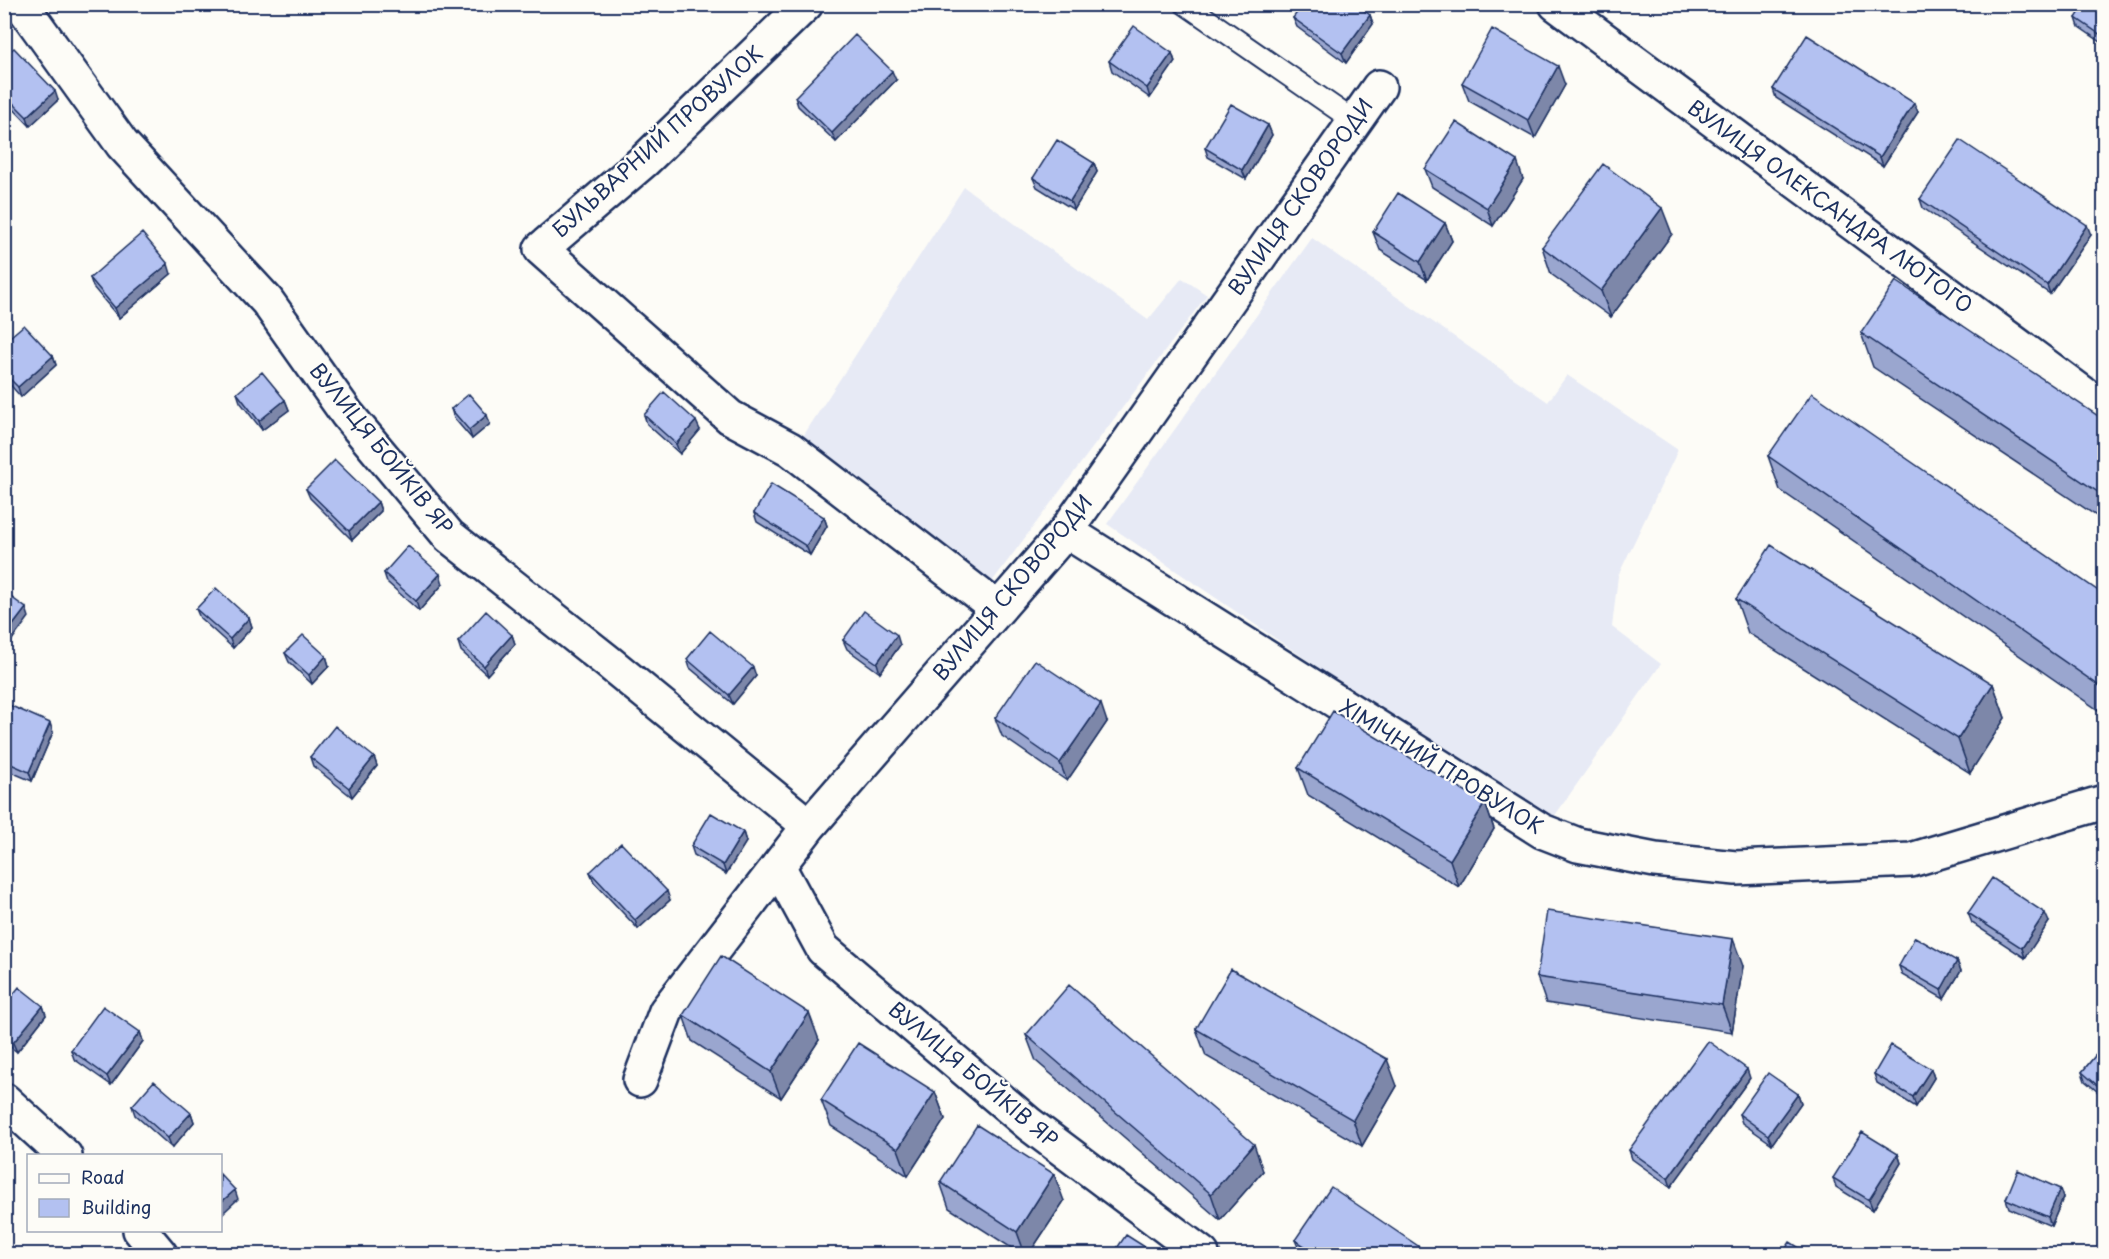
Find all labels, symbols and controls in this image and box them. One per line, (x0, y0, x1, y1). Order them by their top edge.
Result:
street label: БУЛЬВАРНИЙ ПРОВУЛОК (544, 37, 769, 244)
street label: ВУЛИЦЯ СКОВОРОДИ (1219, 91, 1380, 301)
street label: ВУЛИЦЯ ОЛЕКСАНДРА ЛЮТОГО (1682, 91, 1980, 320)
street label: ВУЛИЦЯ БОЙКІВ ЯР (303, 355, 462, 541)
street label: ВУЛИЦЯ СКОВОРОДИ (924, 487, 1099, 687)
street label: ХІМІЧНИЙ ПРОВУЛОК (1334, 690, 1550, 841)
street label: ВУЛИЦЯ БОЙКІВ ЯР (882, 993, 1066, 1154)
legend (27, 1154, 222, 1232)
text: Road (81, 1163, 125, 1190)
text: Building (81, 1193, 151, 1220)

